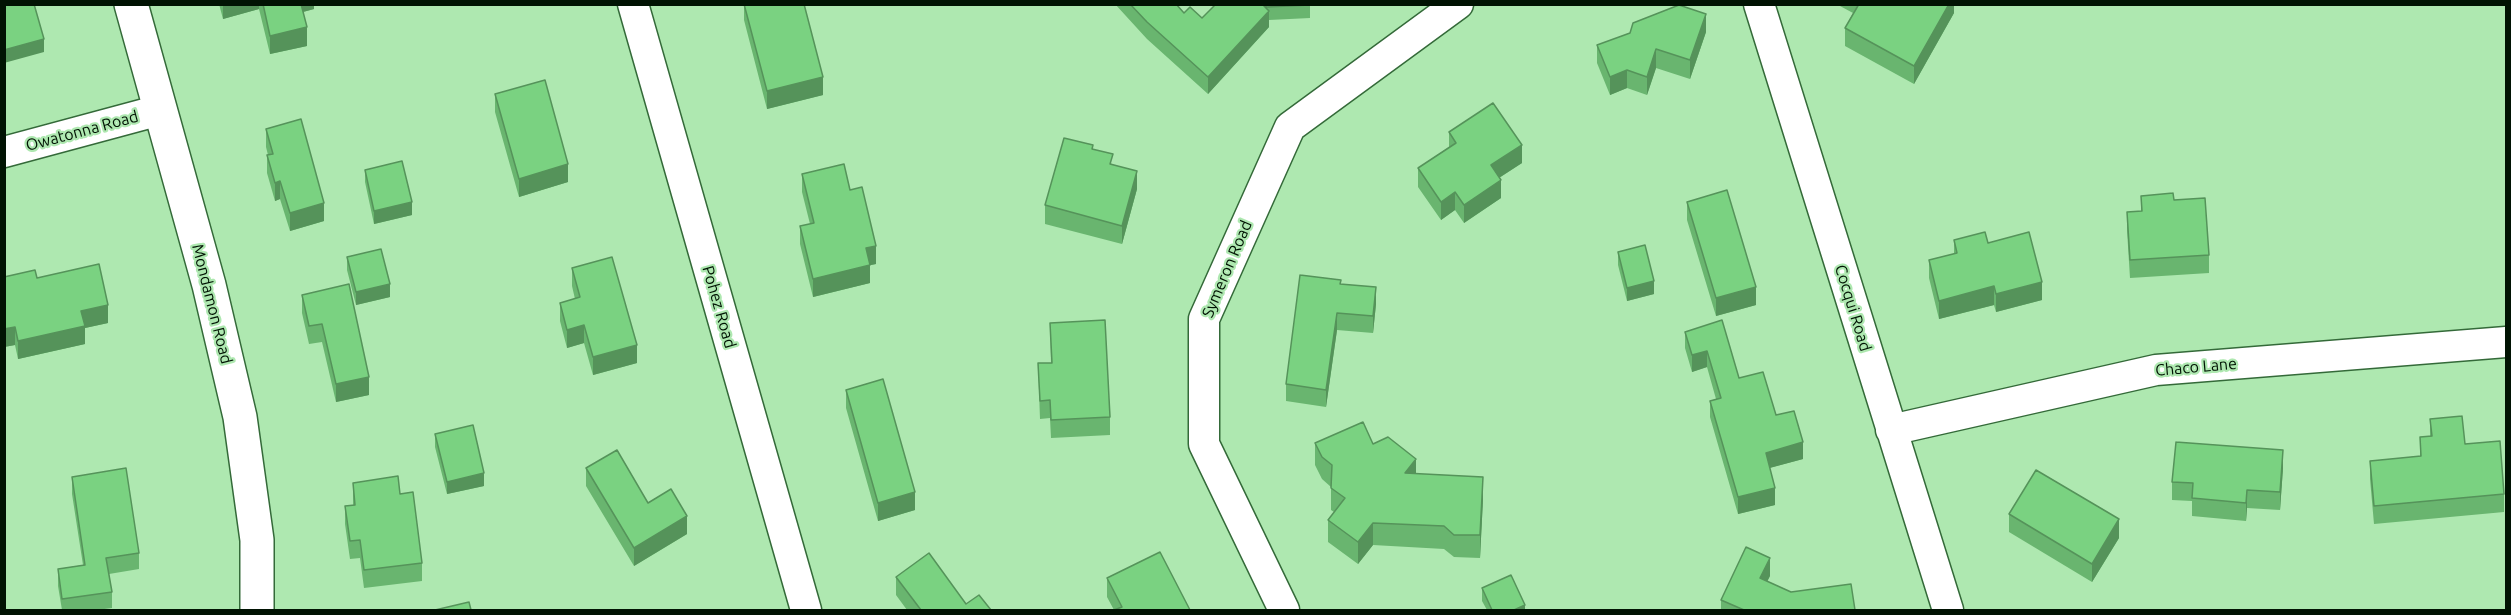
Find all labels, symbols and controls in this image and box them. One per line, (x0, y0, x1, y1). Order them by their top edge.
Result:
street label: Owatonna Road (24, 107, 140, 155)
street label: Symeron Road (1198, 218, 1256, 320)
street label: Mondamon Road (188, 242, 236, 366)
street label: Cocqui Road (1831, 262, 1875, 354)
street label: Pohez Road (698, 264, 740, 350)
street label: Chaco Lane (2154, 354, 2238, 380)

